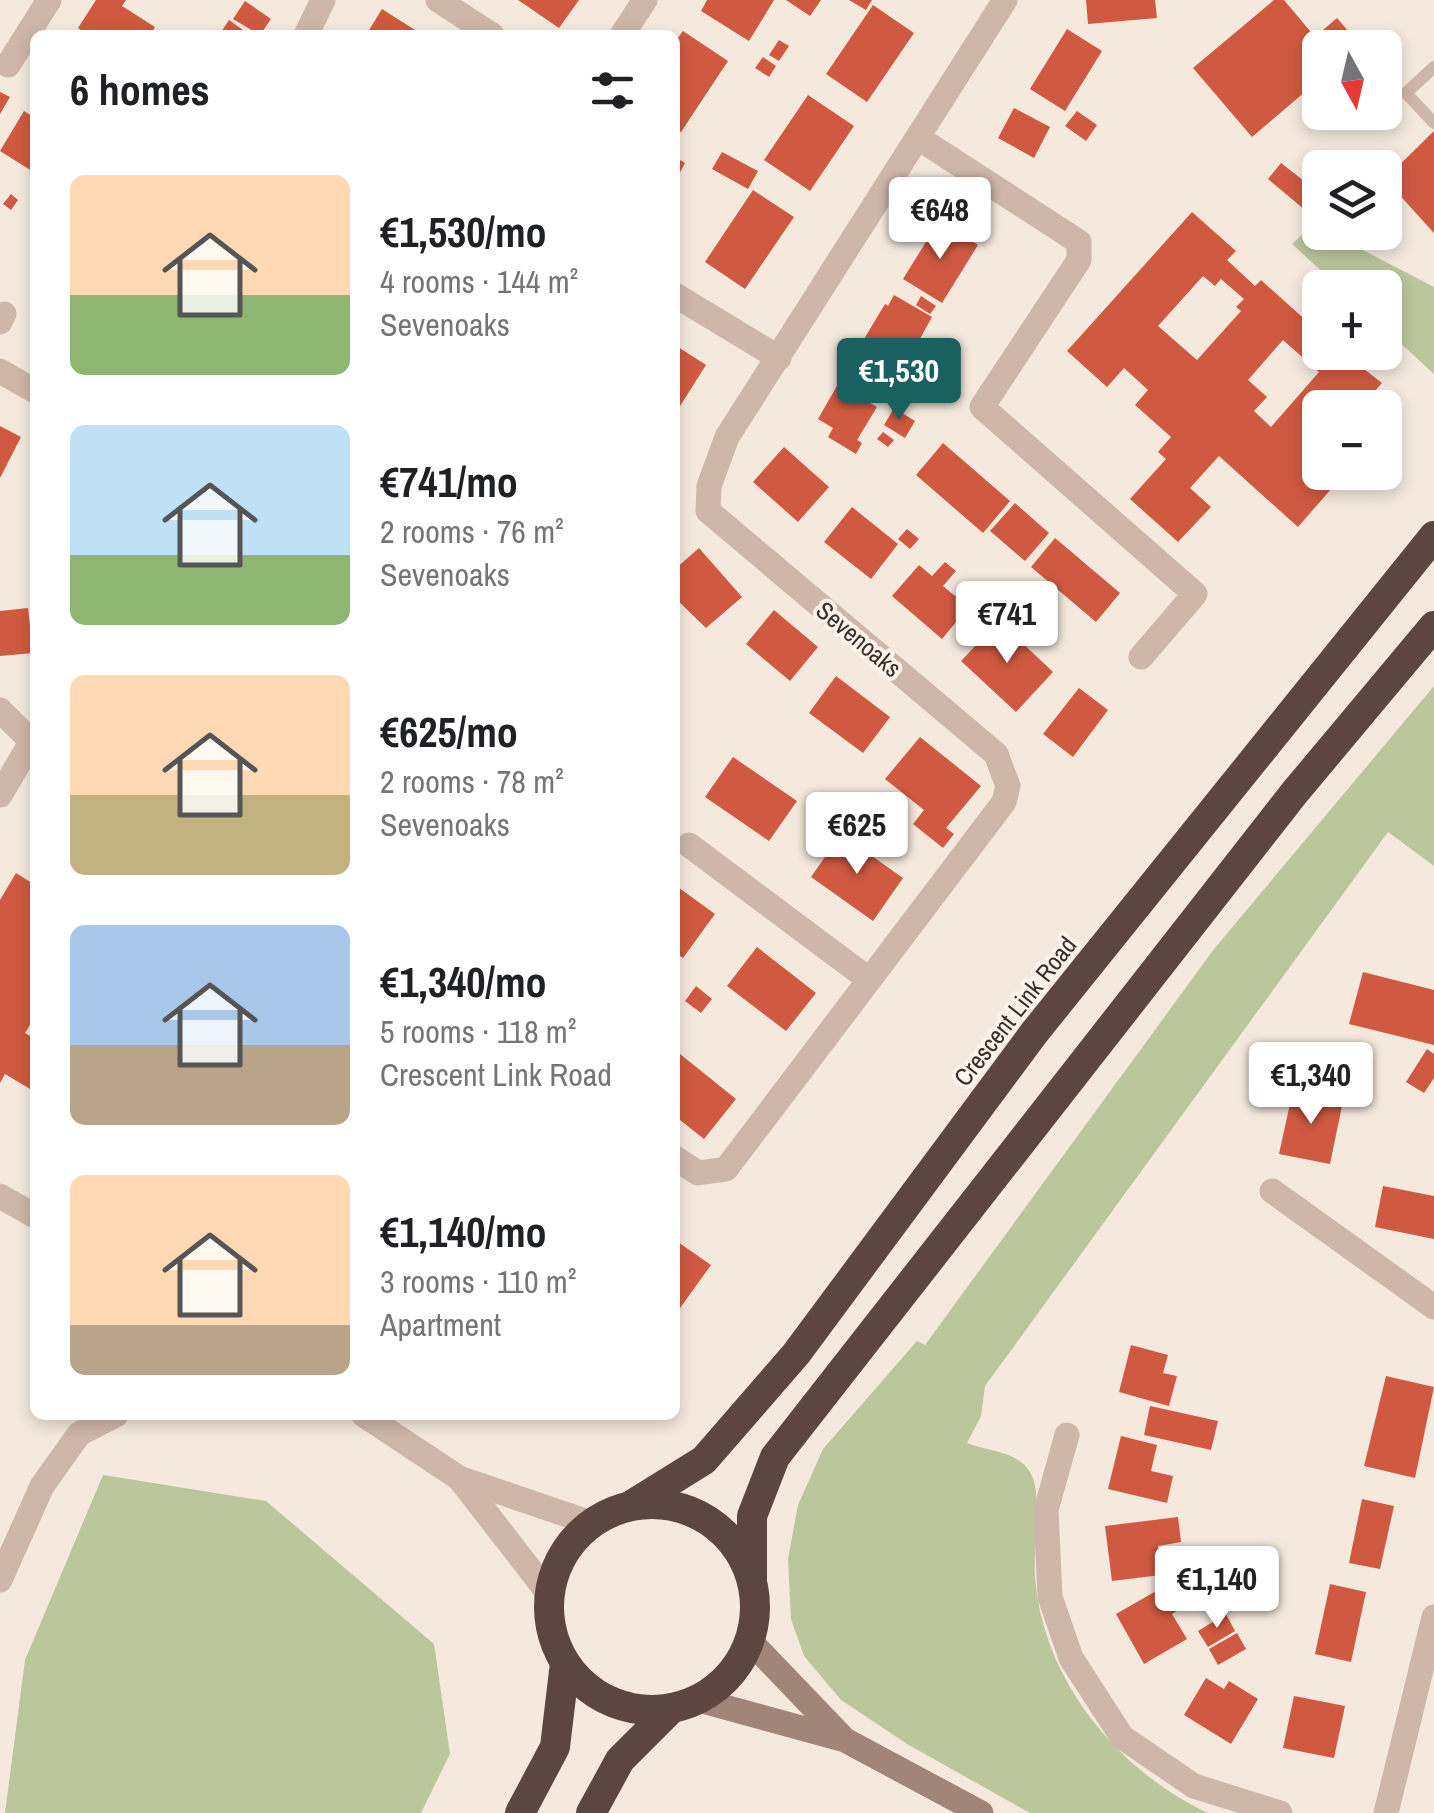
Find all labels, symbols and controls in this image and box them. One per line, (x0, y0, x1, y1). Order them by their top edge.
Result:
north arrow (1302, 30, 1402, 130)
map controls (1302, 30, 1402, 490)
text: 6 homes (70, 62, 210, 118)
icon: filters (585, 63, 640, 118)
button: layers (1302, 150, 1402, 250)
pin: €648 (881, 177, 999, 262)
text: €648 (911, 188, 969, 231)
text: €1,530/mo (380, 204, 547, 260)
icon: home (150, 215, 270, 335)
text: 4 rooms · 144 m² (380, 260, 578, 303)
button: + (1302, 270, 1402, 370)
text: Sevenoaks (380, 303, 510, 346)
pin: €1,530 (818, 338, 980, 423)
text: €1,530 (859, 349, 939, 392)
button: − (1302, 390, 1402, 490)
text: €741/mo (380, 454, 518, 510)
icon: home (150, 465, 270, 585)
text: 2 rooms · 76 m² (380, 510, 564, 553)
text: Sevenoaks (380, 553, 510, 596)
pin: €741 (948, 581, 1066, 666)
text: €741 (978, 592, 1036, 635)
street label: Sevenoaks (809, 593, 909, 685)
text: €625/mo (380, 704, 518, 760)
icon: home (150, 715, 270, 835)
text: 2 rooms · 78 m² (380, 760, 564, 803)
pin: €625 (798, 792, 916, 877)
text: Sevenoaks (380, 803, 510, 846)
text: €625 (828, 803, 886, 846)
street label: Crescent Link Road (946, 929, 1084, 1093)
text: €1,340/mo (380, 954, 547, 1010)
icon: home (150, 965, 270, 1085)
text: 5 rooms · 118 m² (380, 1010, 576, 1053)
pin: €1,340 (1230, 1042, 1392, 1127)
text: Crescent Link Road (380, 1053, 612, 1096)
text: €1,340 (1271, 1053, 1351, 1096)
text: €1,140/mo (380, 1204, 547, 1260)
icon: home (150, 1215, 270, 1335)
text: 3 rooms · 110 m² (380, 1260, 576, 1303)
text: Apartment (380, 1303, 501, 1346)
pin: €1,140 (1136, 1546, 1298, 1631)
text: €1,140 (1177, 1557, 1257, 1600)

